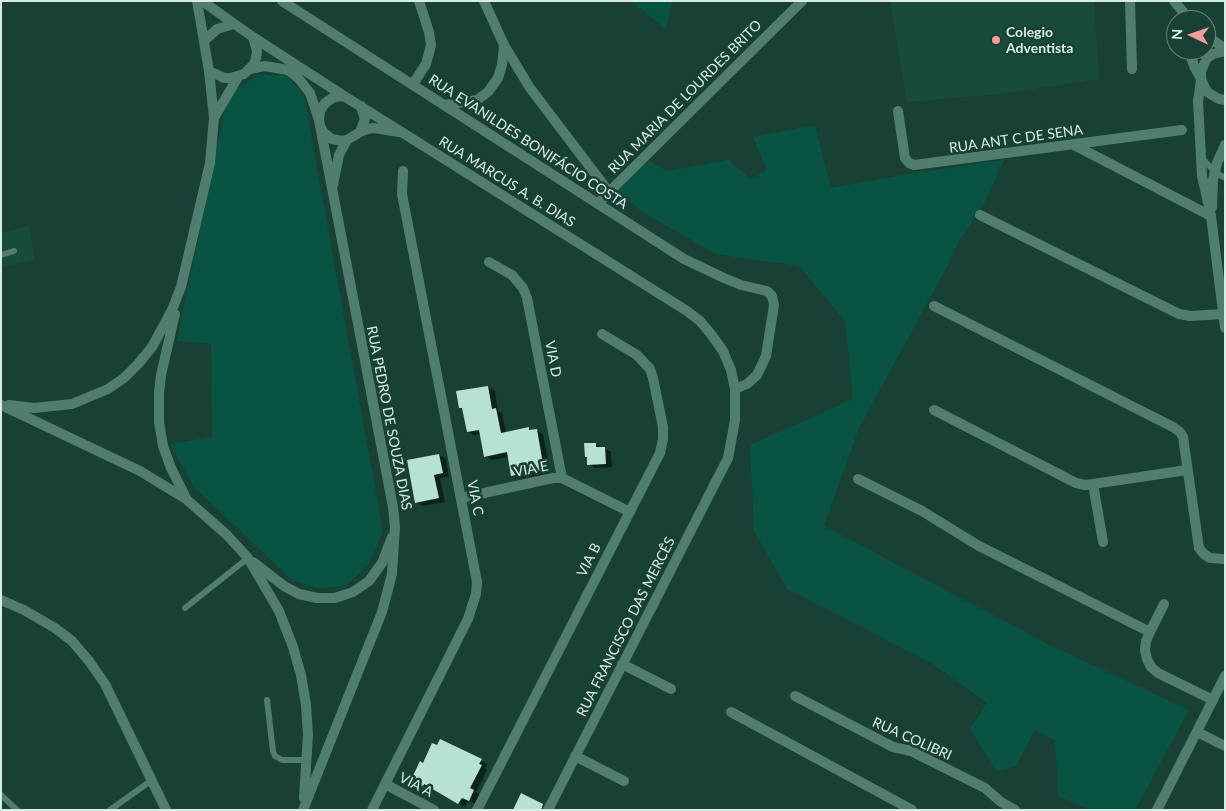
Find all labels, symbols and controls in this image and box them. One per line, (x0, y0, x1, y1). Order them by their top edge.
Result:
north arrow (1166, 10, 1216, 60)
street label: RUA MARIA DE LOURDES BRITO (605, 17, 765, 177)
place label: Colegio Adventista (1006, 24, 1073, 56)
text: N (1168, 28, 1185, 40)
marker: Colegio Adventista (990, 34, 1002, 46)
street label: RUA EVANILDES BONIFÁCIO COSTA (425, 71, 631, 213)
street label: RUA ANT C DE SENA (948, 121, 1084, 157)
street label: RUA MARCUS A. B. DIAS (436, 133, 578, 231)
street label: RUA PEDRO DE SOUZA DIAS (363, 325, 415, 511)
street label: VIA D (541, 339, 565, 379)
street label: VIA E (512, 457, 550, 481)
street label: VIA C (463, 479, 487, 517)
street label: RUA FRANCISCO DAS MERCÊS (573, 534, 679, 720)
street label: VIA B (573, 540, 605, 580)
street label: RUA COLIBRI (870, 714, 954, 764)
street label: VIA A (396, 769, 436, 801)

